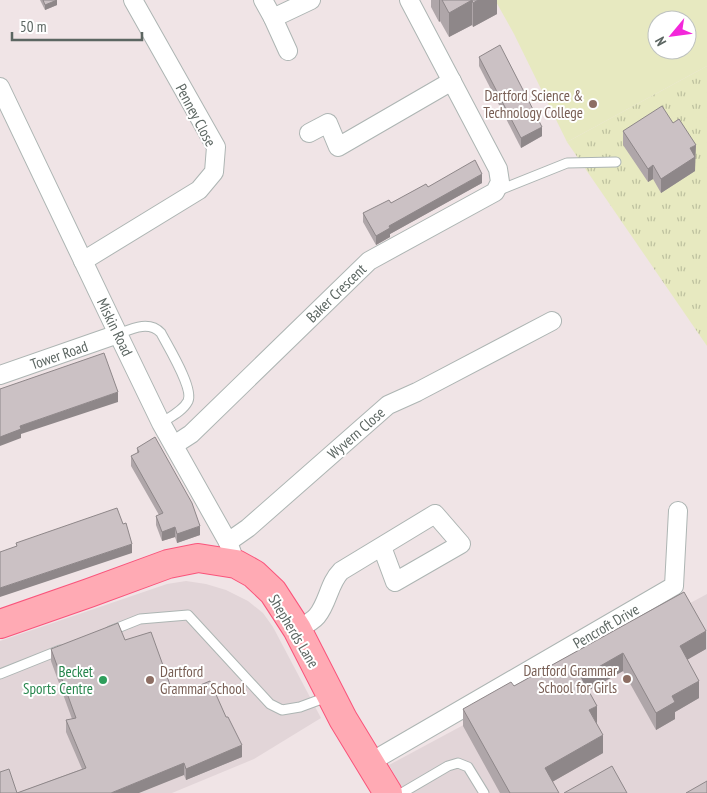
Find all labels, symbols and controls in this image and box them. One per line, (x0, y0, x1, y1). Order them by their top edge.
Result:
scale bar (12, 10, 142, 42)
north arrow (647, 10, 697, 60)
text: 50 m (20, 17, 46, 36)
text: N (651, 34, 670, 49)
street label: Penney Close (172, 80, 220, 150)
place label: Dartford Science & Technology College (483, 86, 583, 122)
marker: Dartford Science & Technology College (587, 98, 599, 110)
street label: Baker Crescent (302, 260, 370, 326)
street label: Miskin Road (93, 295, 137, 359)
street label: Tower Road (28, 336, 90, 374)
street label: Wyvern Close (323, 403, 389, 463)
street label: Shepherds Lane (265, 591, 323, 671)
street label: Pencroft Drive (570, 599, 642, 653)
place label: Dartford Grammar School for Girls (523, 661, 618, 697)
place label: Becket Sports Centre (23, 662, 93, 698)
place label: Dartford Grammar School (160, 662, 246, 698)
marker: Dartford Grammar School for Girls (621, 673, 633, 685)
marker: Becket Sports Centre (97, 674, 109, 686)
marker: Dartford Grammar School (144, 674, 156, 686)

